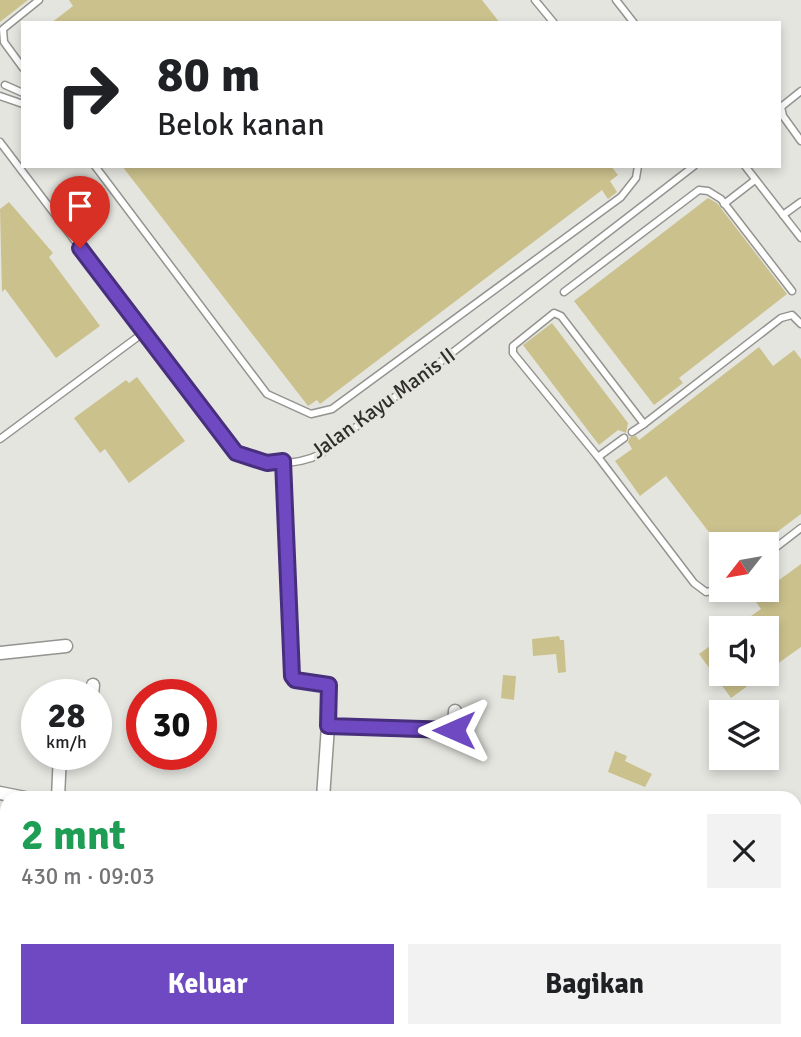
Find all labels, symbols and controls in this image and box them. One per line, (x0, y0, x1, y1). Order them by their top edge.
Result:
text: 80 m (157, 45, 260, 105)
icon: right (42, 49, 133, 140)
text: Belok kanan (157, 105, 325, 144)
pin (50, 176, 110, 248)
icon: arrive (61, 187, 99, 225)
street label: Jalan Kayu Manis II (306, 342, 460, 464)
north arrow (709, 532, 779, 602)
map controls (709, 532, 779, 770)
button: sound (709, 616, 779, 686)
speed limit sign: 30 (126, 679, 217, 770)
position arrow (417, 693, 491, 767)
text: 28 (48, 694, 85, 737)
button: layers (709, 700, 779, 770)
text: km/h (46, 731, 87, 753)
text: 2 mnt (21, 810, 126, 861)
button: close (707, 814, 781, 888)
text: 430 m · 09:03 (21, 862, 155, 891)
button: Keluar (21, 944, 394, 1024)
button: Bagikan (408, 944, 781, 1024)

